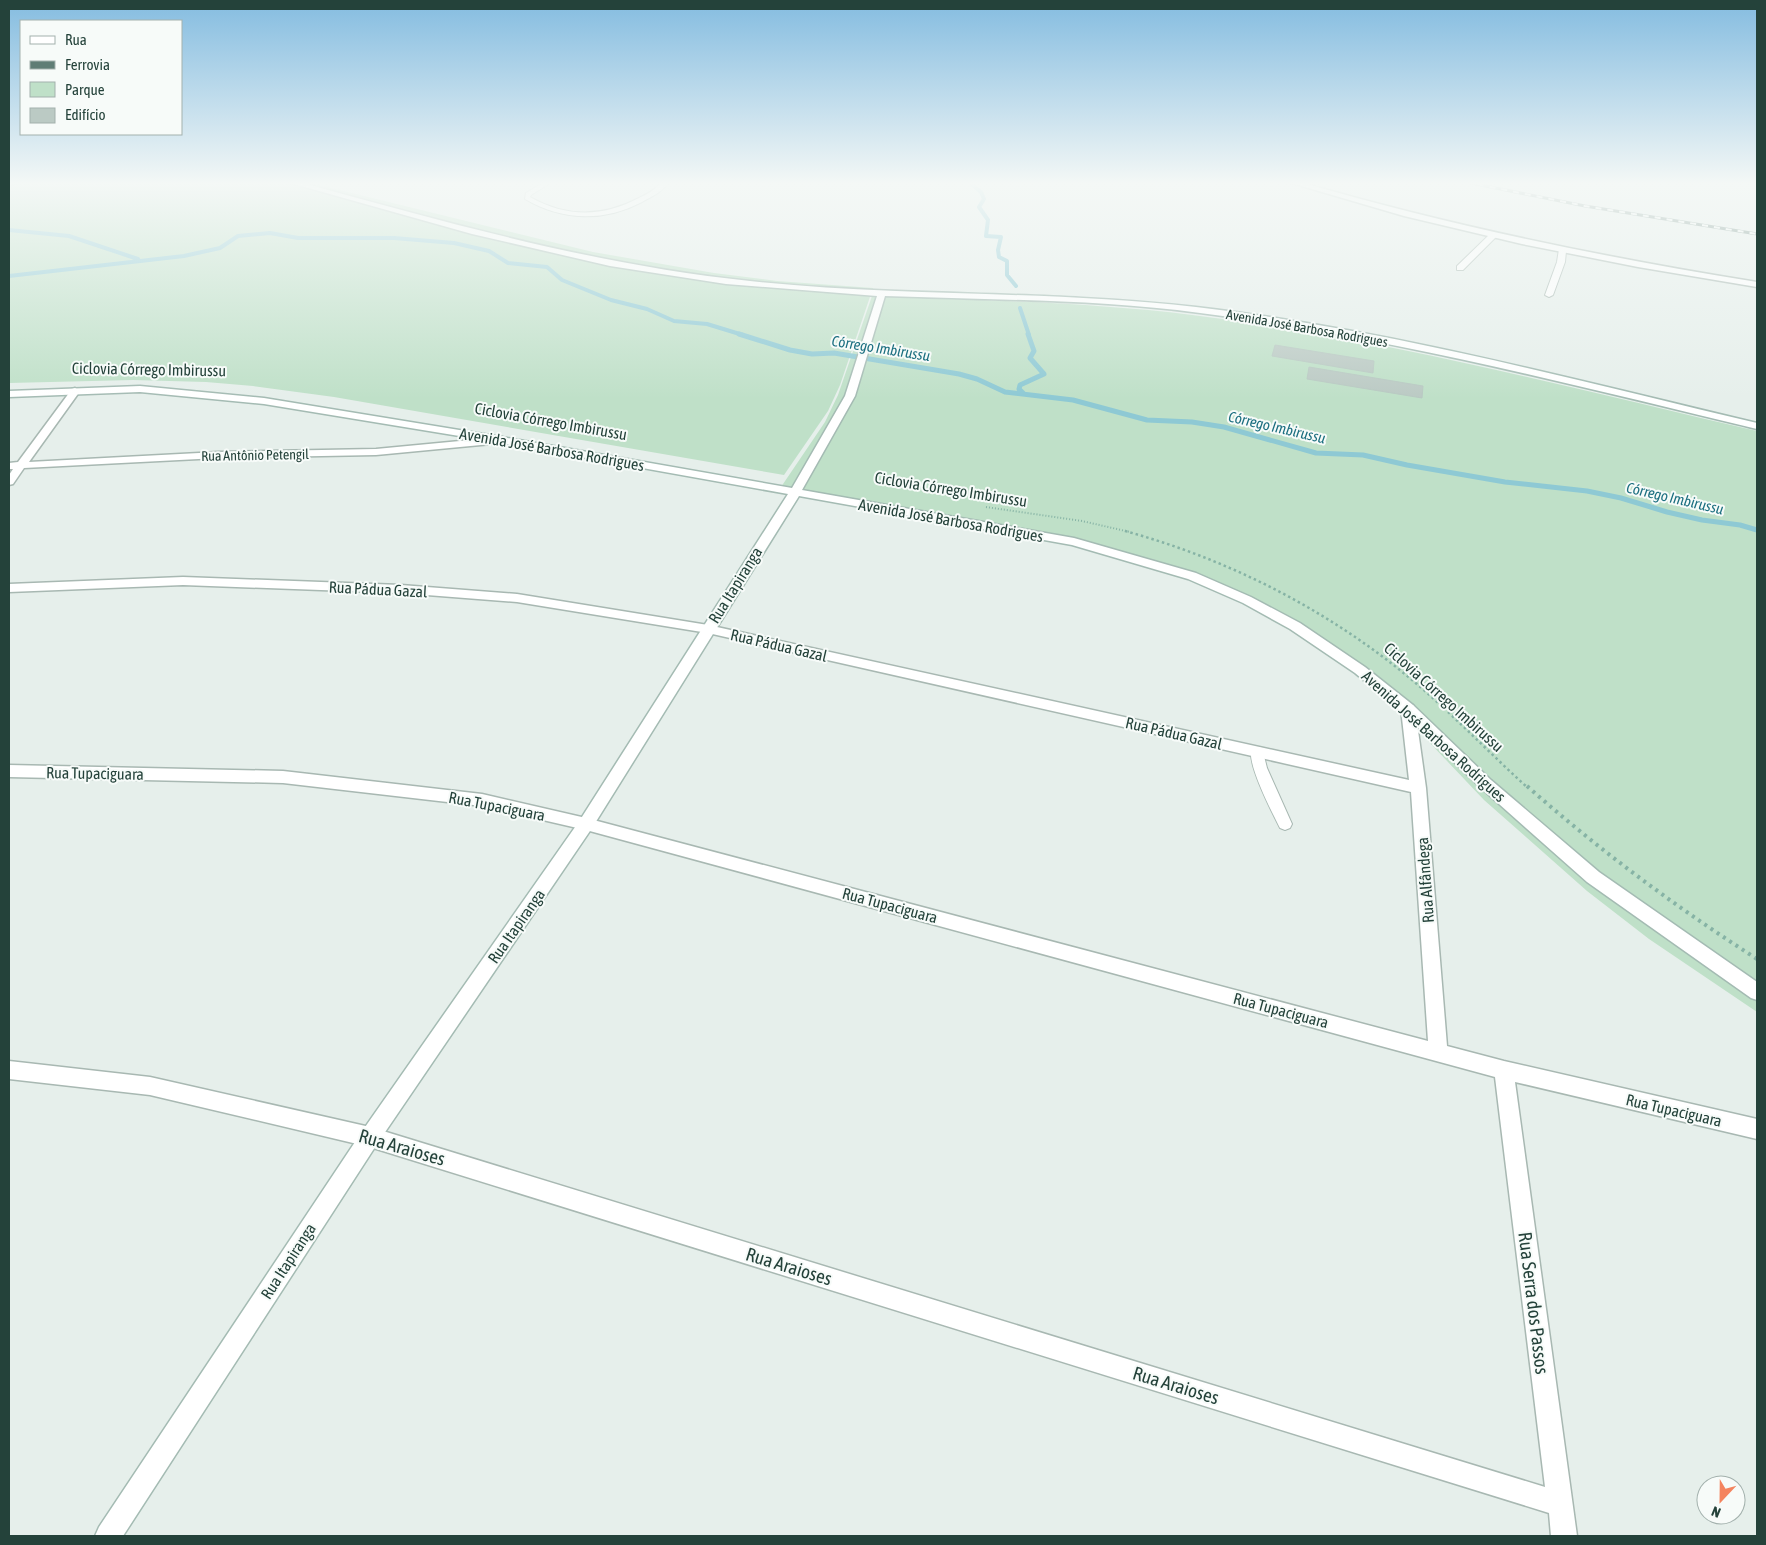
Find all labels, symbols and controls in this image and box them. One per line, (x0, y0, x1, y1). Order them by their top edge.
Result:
legend (20, 20, 182, 135)
text: Rua (65, 31, 87, 48)
text: Ferrovia (65, 56, 110, 73)
text: Parque (65, 81, 105, 98)
text: Edifício (65, 106, 106, 123)
street label: Avenida José Barbosa Rodrigues (1225, 306, 1389, 350)
water label: Córrego Imbirussu (831, 332, 931, 364)
street label: Ciclovia Córrego Imbirussu (72, 359, 226, 380)
street label: Ciclovia Córrego Imbirussu (473, 399, 628, 444)
water label: Córrego Imbirussu (1227, 408, 1327, 446)
street label: Avenida José Barbosa Rodrigues (458, 424, 646, 475)
street label: Rua Antônio Petengil (201, 446, 309, 464)
street label: Ciclovia Córrego Imbirussu (873, 468, 1029, 511)
water label: Córrego Imbirussu (1625, 479, 1725, 517)
street label: Avenida José Barbosa Rodrigues (857, 495, 1045, 546)
street label: Rua Itapiranga (704, 544, 766, 627)
street label: Rua Pádua Gazal (328, 577, 428, 601)
street label: Rua Pádua Gazal (729, 625, 830, 665)
street label: Ciclovia Córrego Imbirussu (1380, 639, 1507, 756)
street label: Avenida José Barbosa Rodrigues (1358, 667, 1510, 806)
street label: Rua Pádua Gazal (1124, 713, 1225, 753)
street label: Rua Tupaciguara (46, 763, 144, 784)
street label: Rua Tupaciguara (447, 788, 547, 825)
street label: Rua Alfândega (1413, 836, 1438, 923)
street label: Rua Tupaciguara (840, 884, 940, 927)
street label: Rua Itapiranga (484, 885, 549, 967)
street label: Rua Tupaciguara (1231, 989, 1331, 1032)
street label: Rua Tupaciguara (1624, 1090, 1724, 1131)
street label: Rua Araioses (356, 1124, 448, 1170)
street label: Rua Itapiranga (257, 1220, 320, 1303)
street label: Rua Serra dos Passos (1514, 1231, 1554, 1376)
street label: Rua Araioses (743, 1242, 835, 1290)
street label: Rua Araioses (1130, 1361, 1222, 1409)
north arrow (1696, 1475, 1746, 1525)
text: N (1709, 1503, 1723, 1521)

